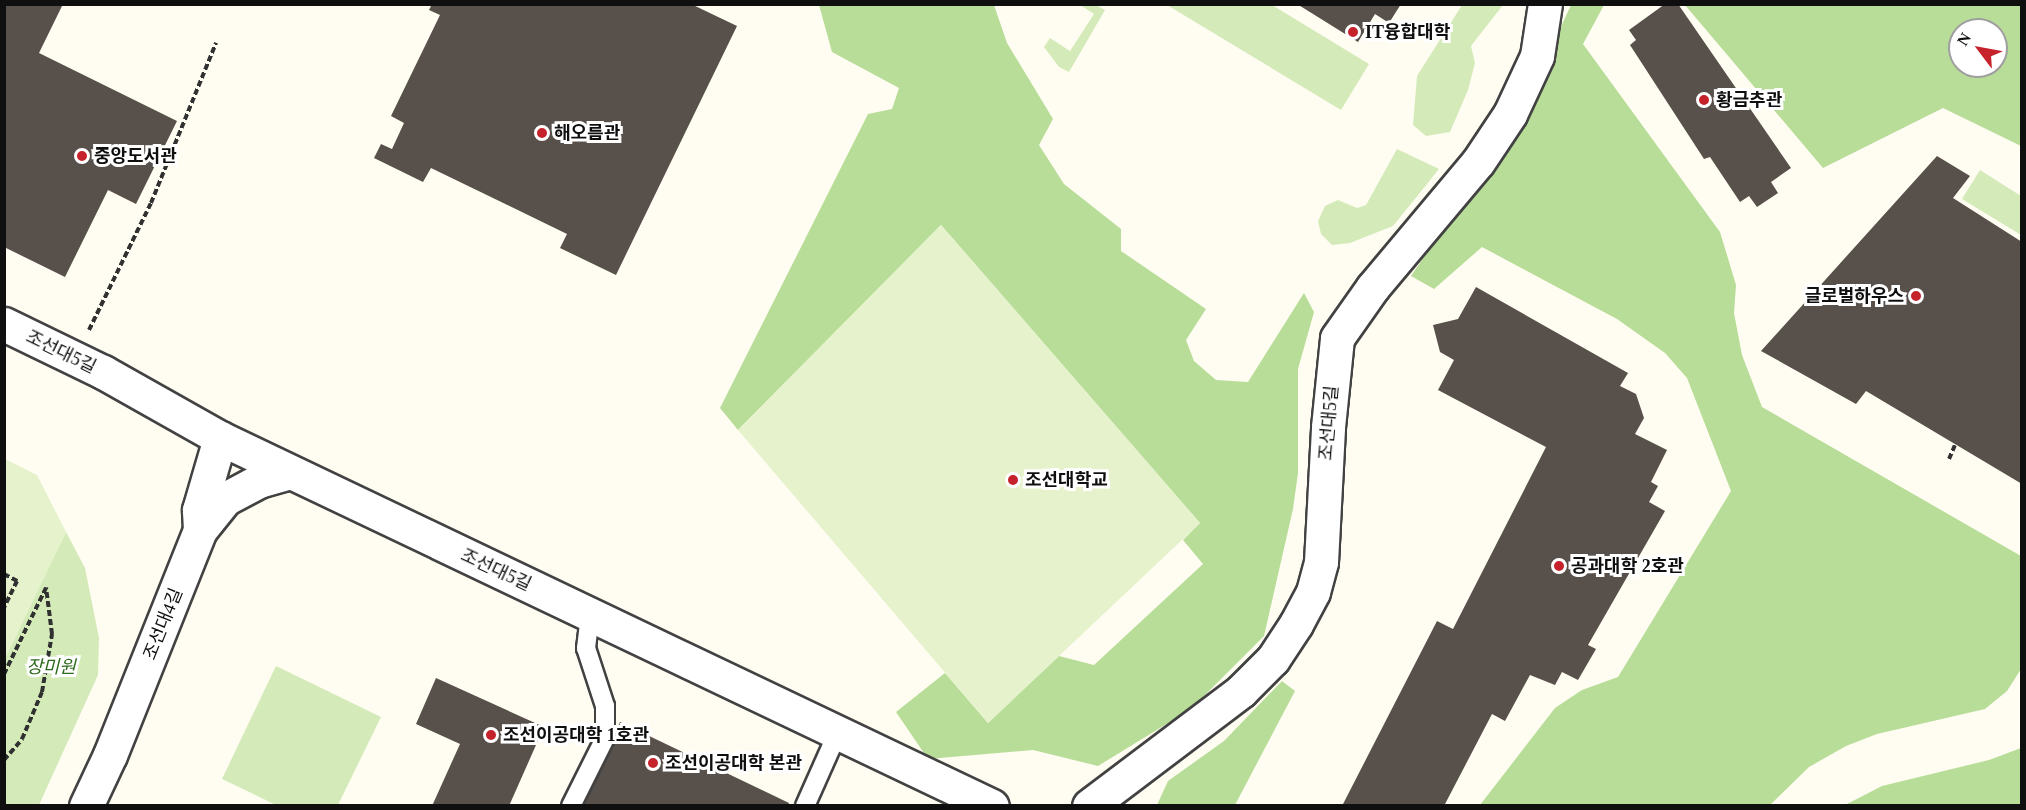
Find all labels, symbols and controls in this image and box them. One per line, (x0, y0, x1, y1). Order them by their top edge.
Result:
north arrow (1948, 18, 2008, 78)
place label: IT융합대학 (1365, 21, 1450, 43)
marker: IT융합대학 (1346, 25, 1360, 39)
text: N (1954, 30, 1974, 49)
place label: 황금추관 (1716, 89, 1782, 111)
marker: 황금추관 (1697, 93, 1711, 107)
place label: 해오름관 (554, 122, 620, 144)
marker: 해오름관 (535, 126, 549, 140)
place label: 중앙도서관 (94, 145, 177, 167)
marker: 중앙도서관 (75, 149, 89, 163)
place label: 글로벌하우스 (1805, 285, 1904, 307)
marker: 글로벌하우스 (1909, 289, 1923, 303)
street label: 조선대5길 (22, 326, 100, 378)
street label: 조선대5길 (1315, 385, 1343, 461)
place label: 조선대학교 (1025, 469, 1108, 491)
marker: 조선대학교 (1006, 473, 1020, 487)
street label: 조선대5길 (457, 544, 535, 596)
place label: 공과대학 2호관 (1571, 555, 1684, 577)
marker: 공과대학 2호관 (1552, 559, 1566, 573)
street label: 조선대4길 (139, 585, 187, 663)
park label: 장미원 (26, 656, 76, 678)
place label: 조선이공대학 1호관 (503, 724, 649, 746)
marker: 조선이공대학 1호관 (484, 728, 498, 742)
place label: 조선이공대학 본관 (665, 752, 802, 774)
marker: 조선이공대학 본관 (646, 756, 660, 770)

